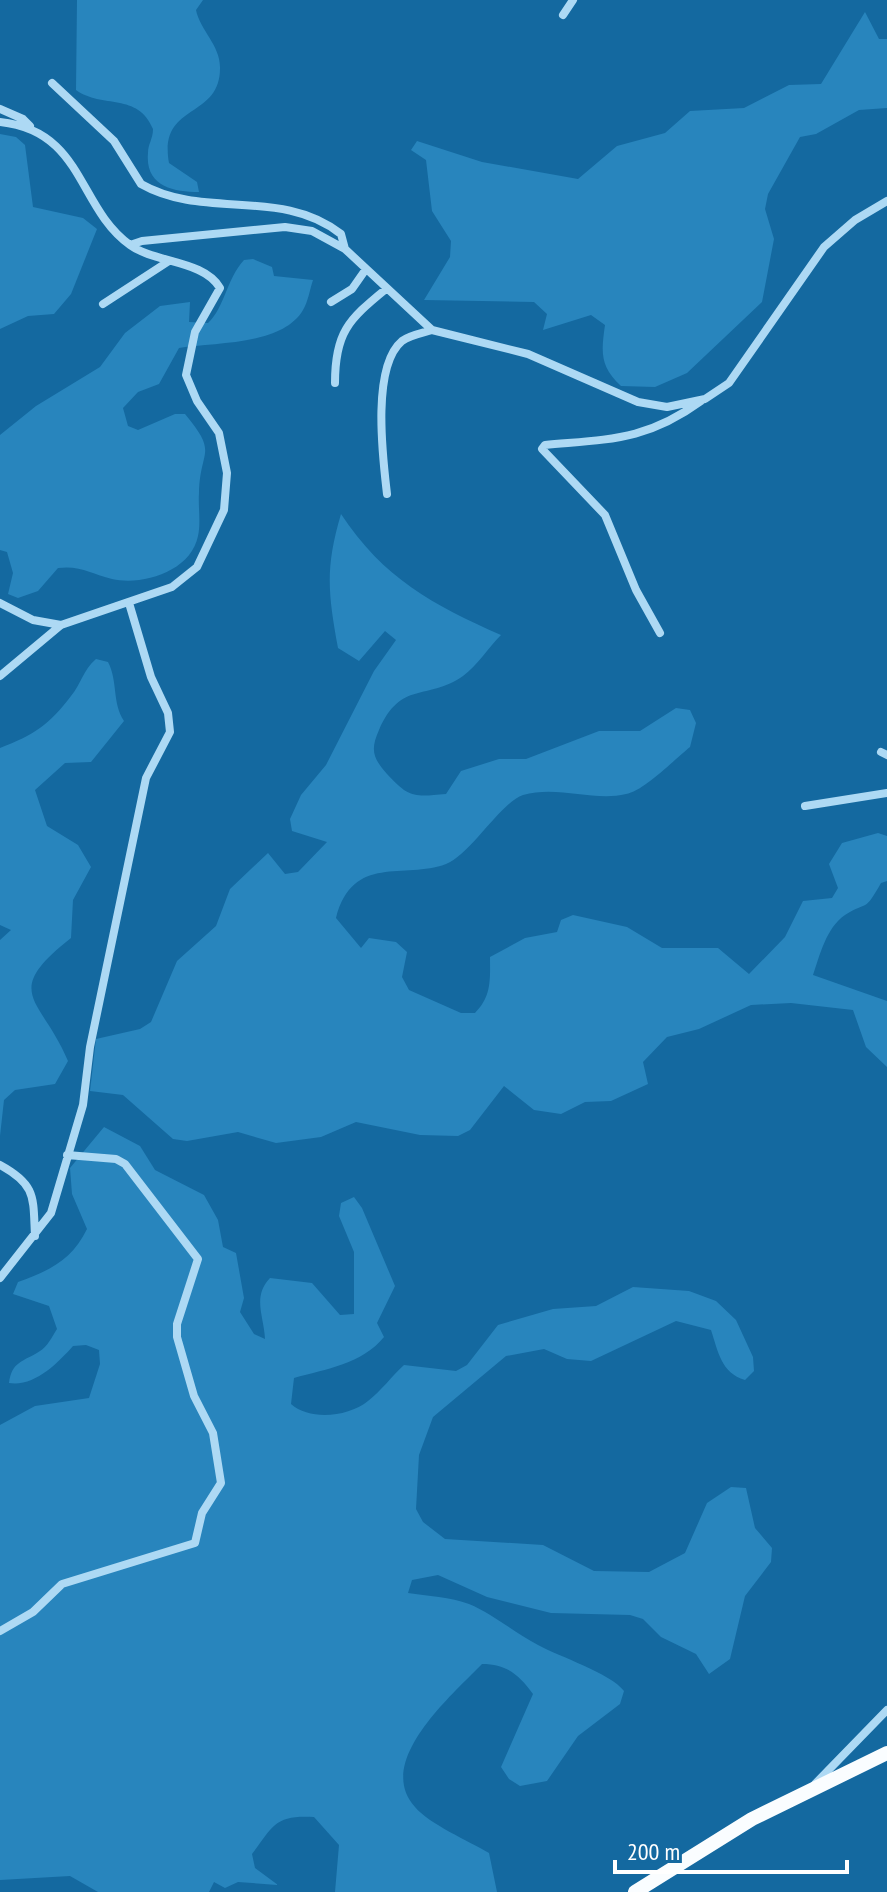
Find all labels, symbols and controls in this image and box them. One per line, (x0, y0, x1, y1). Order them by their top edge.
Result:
scale bar (615, 1824, 847, 1874)
text: 200 m (627, 1836, 680, 1867)

